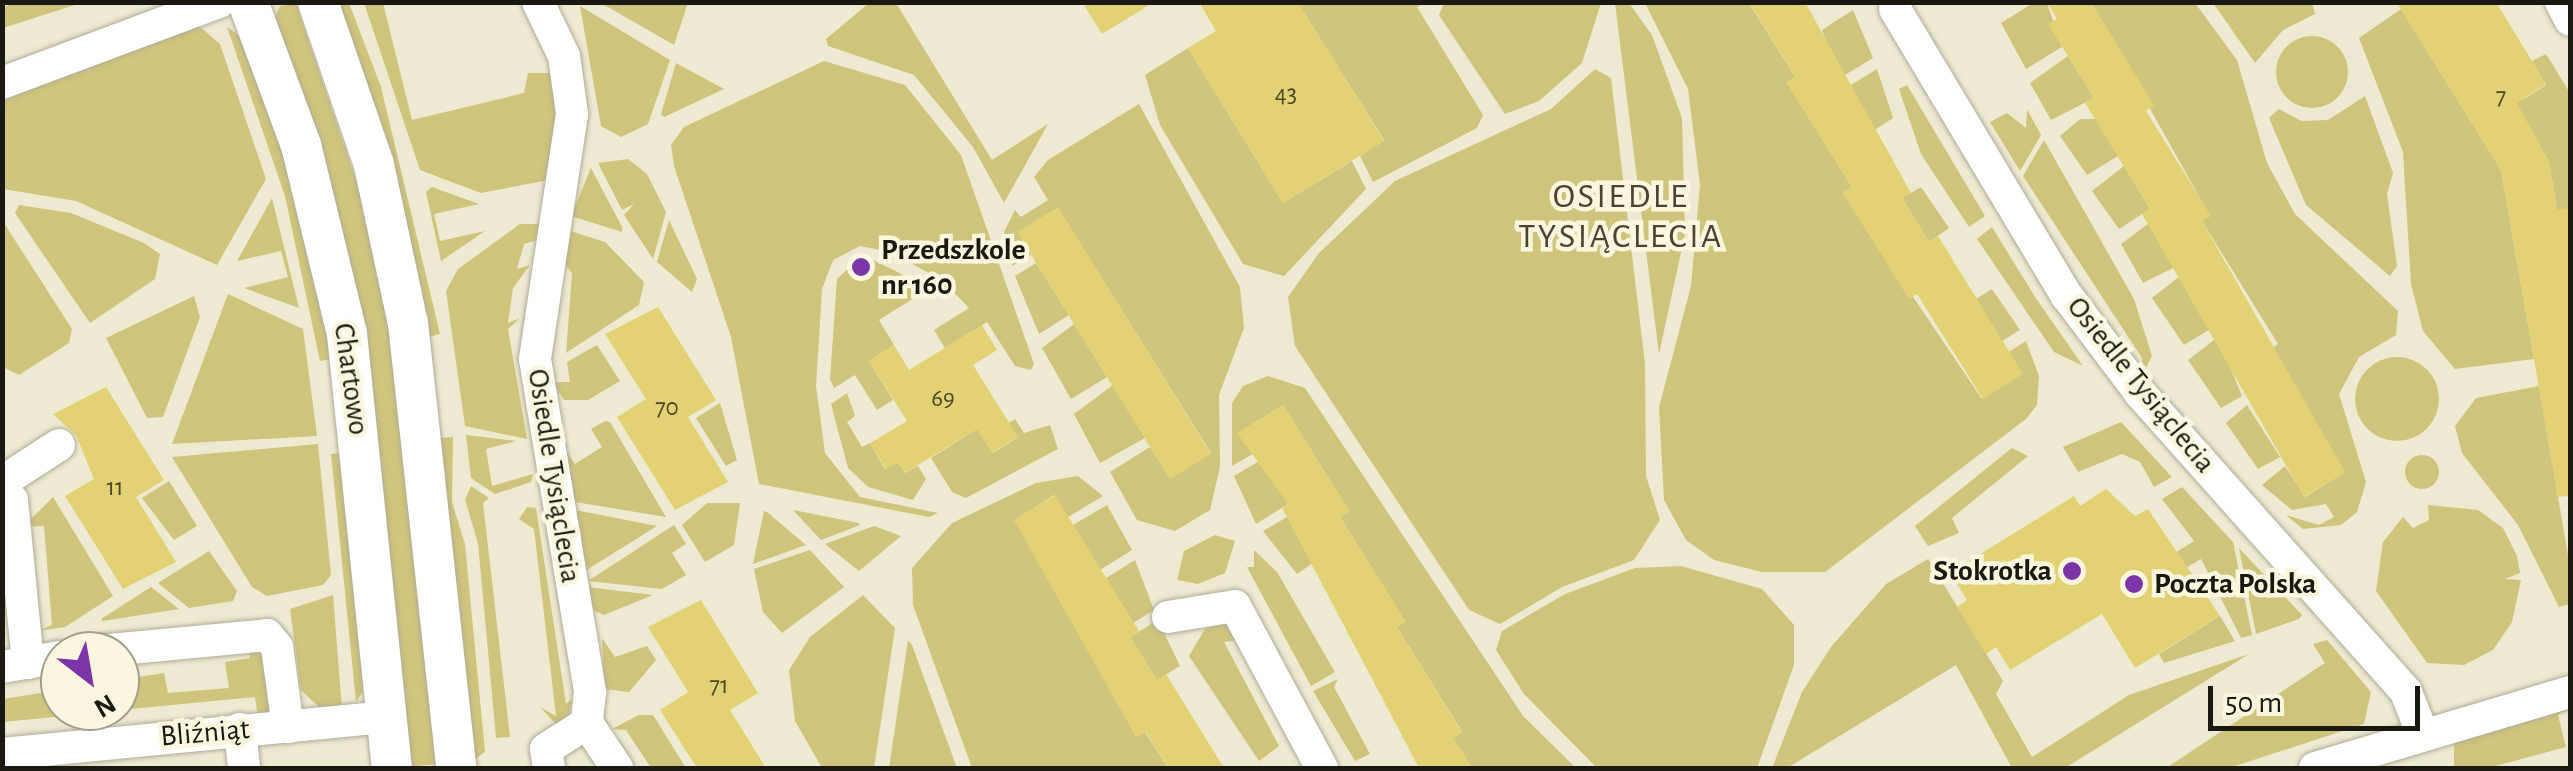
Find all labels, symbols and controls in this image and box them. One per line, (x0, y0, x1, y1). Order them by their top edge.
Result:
house number: 43 (1275, 80, 1297, 110)
house number: 7 (2496, 82, 2506, 112)
district label: OSIEDLE TYSIĄCLECIA (1518, 176, 1724, 258)
place label: Przedszkole nr 160 (881, 232, 1026, 302)
marker: Przedszkole nr 160 (850, 256, 872, 278)
street label: Osiedle Tysiąclecia (2059, 290, 2223, 480)
street label: Chartowo (325, 321, 377, 437)
street label: Osiedle Tysiąclecia (519, 366, 589, 586)
house number: 69 (931, 384, 955, 414)
house number: 70 (655, 393, 679, 423)
house number: 11 (106, 473, 124, 503)
place label: Stokrotka (1933, 553, 2052, 589)
marker: Stokrotka (2061, 560, 2083, 582)
place label: Poczta Polska (2154, 566, 2317, 602)
marker: Poczta Polska (2123, 573, 2145, 595)
north arrow (40, 631, 140, 731)
scale bar (2213, 666, 2426, 728)
house number: 71 (709, 671, 729, 701)
text: N (89, 688, 120, 722)
text: 50 m (2225, 688, 2282, 718)
street label: Bliźniąt (159, 711, 251, 755)

